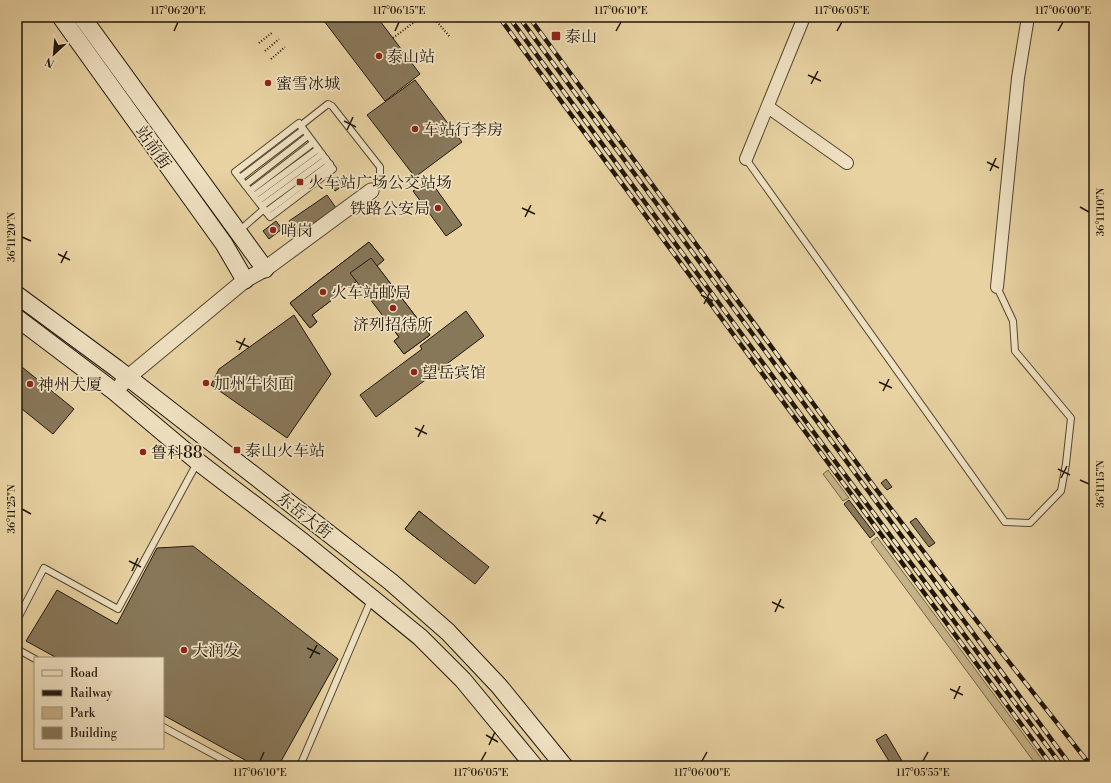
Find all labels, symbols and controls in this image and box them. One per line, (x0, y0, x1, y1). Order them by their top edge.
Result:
text: 117°06'20"E (150, 5, 206, 17)
text: 117°06'15"E (373, 5, 425, 17)
text: 117°06'10"E (594, 5, 648, 17)
text: 117°06'05"E (814, 5, 870, 17)
text: 117°06'00"E (1035, 5, 1091, 17)
place label: 泰山 (565, 27, 597, 47)
marker: 泰山 (550, 30, 562, 42)
north arrow (34, 34, 74, 74)
place label: 泰山站 (387, 47, 435, 67)
marker: 泰山站 (374, 51, 384, 61)
text: N (43, 54, 57, 70)
place label: 蜜雪冰城 (276, 74, 340, 94)
marker: 蜜雪冰城 (263, 78, 273, 88)
place label: 车站行李房 (423, 120, 503, 140)
street label: 站前街 (131, 122, 175, 173)
marker: 车站行李房 (410, 124, 420, 134)
place label: 火车站广场公交站场 (308, 173, 452, 193)
marker: 火车站广场公交站场 (295, 177, 305, 187)
text: 36°11'10"N (1095, 187, 1107, 236)
place label: 铁路公安局 (350, 199, 430, 219)
marker: 铁路公安局 (433, 203, 443, 213)
text: 36°11'20"N (6, 211, 18, 262)
place label: 哨岗 (281, 221, 313, 241)
marker: 哨岗 (268, 225, 278, 235)
place label: 火车站邮局 (331, 283, 411, 303)
marker: 火车站邮局 (318, 287, 328, 297)
marker: 济列招待所 (388, 303, 398, 313)
place label: 济列招待所 (353, 315, 433, 335)
place label: 望岳宾馆 (422, 363, 486, 383)
marker: 望岳宾馆 (409, 367, 419, 377)
place label: 加州牛肉面 (214, 374, 294, 394)
place label: 神州大厦 (38, 375, 102, 395)
marker: 加州牛肉面 (201, 378, 211, 388)
marker: 神州大厦 (25, 379, 35, 389)
place label: 泰山火车站 (245, 441, 325, 461)
place label: 鲁科88 (151, 443, 203, 463)
marker: 泰山火车站 (232, 445, 242, 455)
marker: 鲁科88 (138, 447, 148, 457)
text: 36°11'15"N (1095, 460, 1107, 508)
text: 36°11'25"N (6, 484, 18, 534)
street label: 东岳大街 (273, 488, 336, 543)
place label: 大润发 (192, 641, 240, 661)
marker: 大润发 (179, 645, 189, 655)
legend (34, 657, 164, 749)
text: Road (70, 666, 98, 681)
text: Railway (70, 686, 112, 701)
text: Park (70, 706, 96, 721)
text: Building (69, 726, 118, 741)
text: 117°06'10"E (233, 767, 287, 779)
text: 117°06'05"E (453, 767, 509, 779)
text: 117°06'00"E (674, 767, 730, 779)
text: 117°05'55"E (896, 767, 950, 779)

